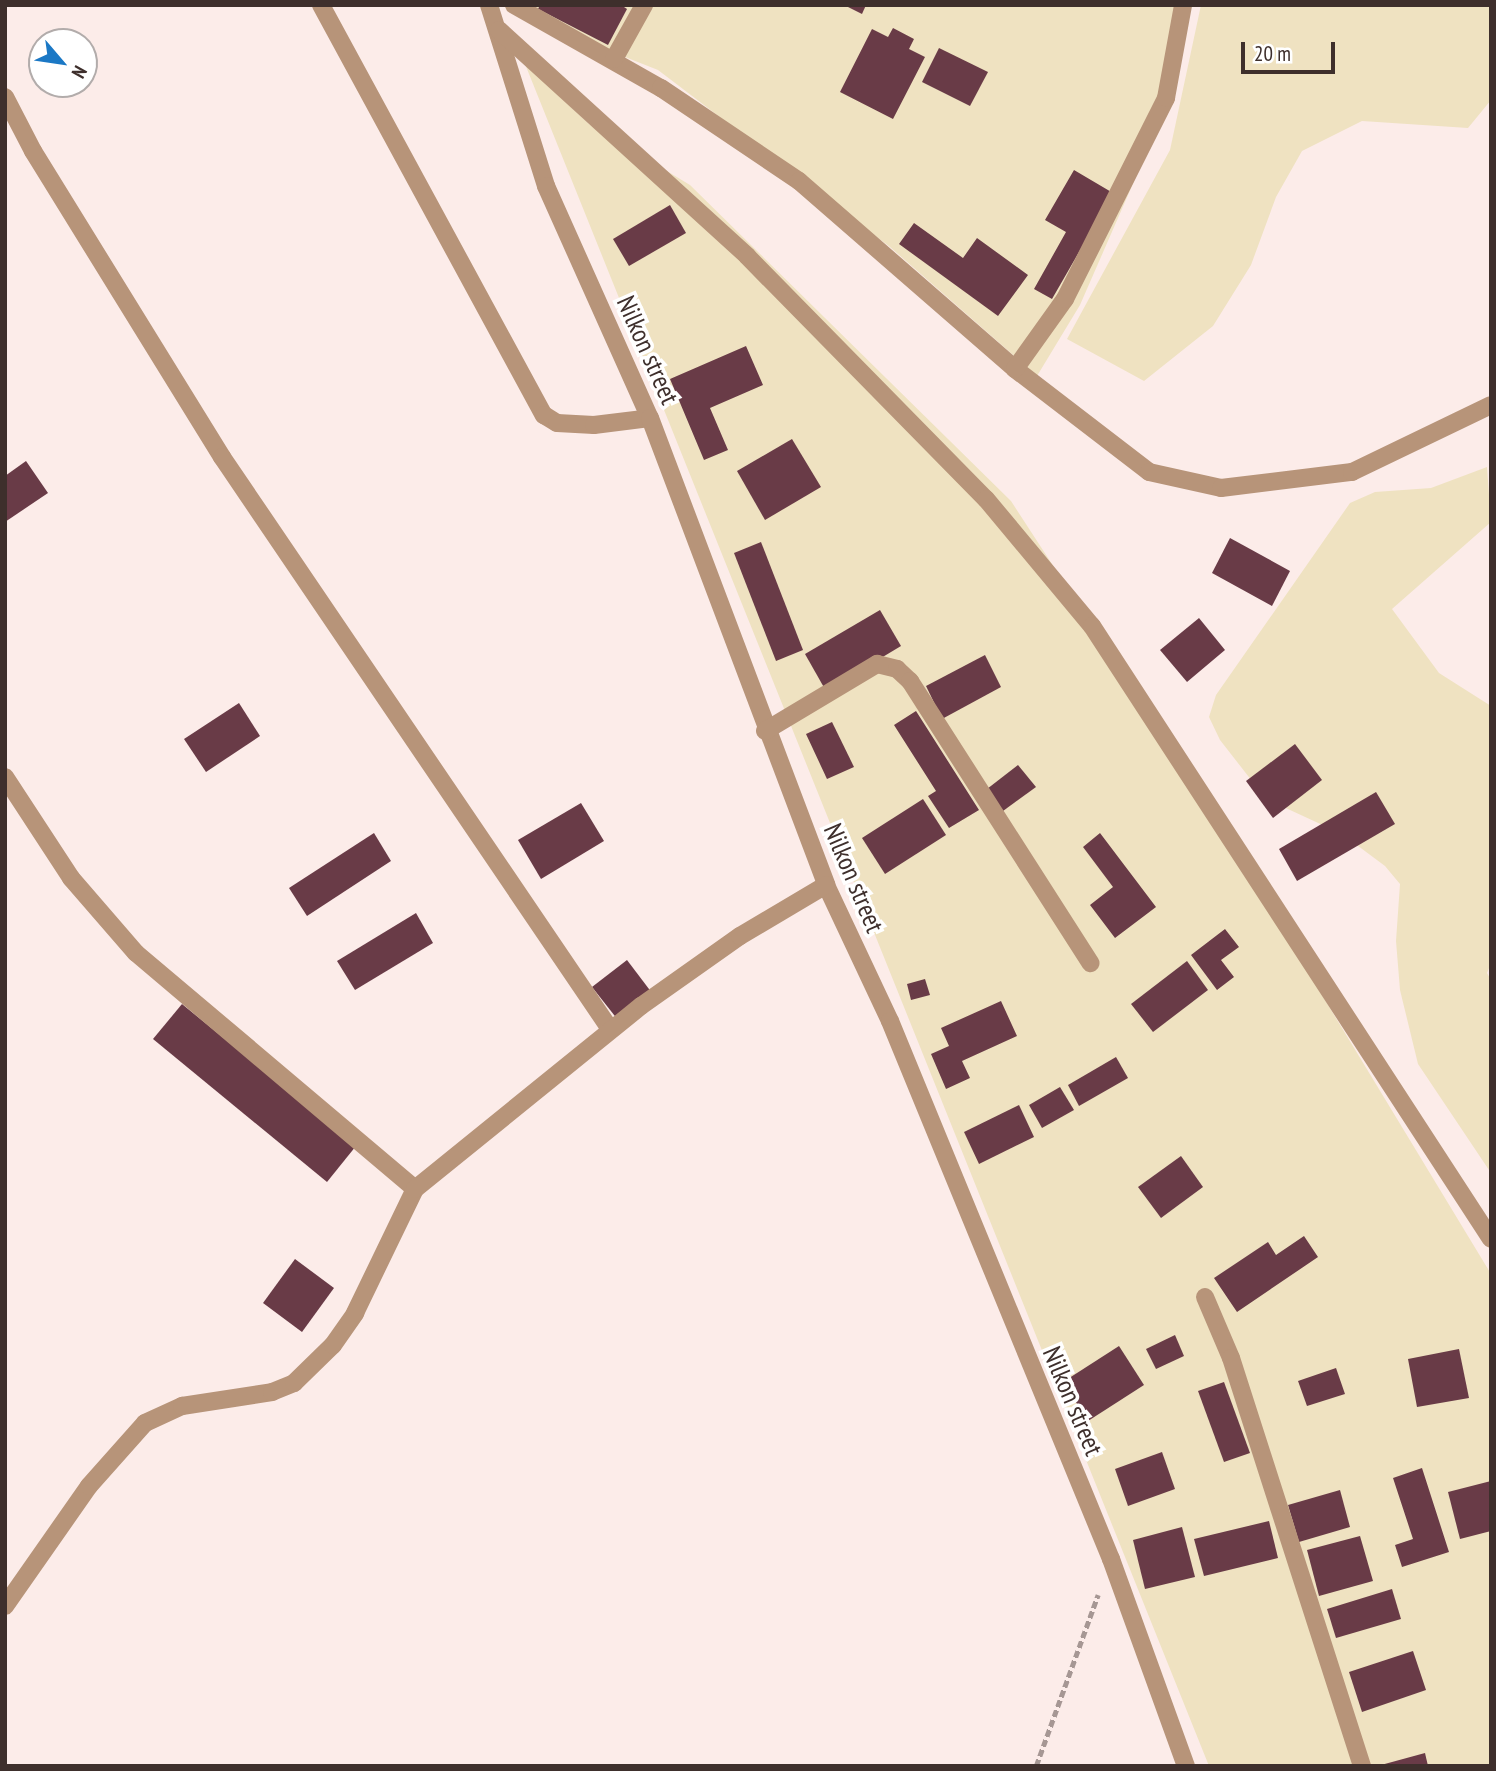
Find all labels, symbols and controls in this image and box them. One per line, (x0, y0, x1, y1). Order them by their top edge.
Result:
north arrow (28, 28, 98, 98)
scale bar (1244, 28, 1338, 72)
text: 20 m (1254, 40, 1291, 67)
text: N (67, 62, 93, 83)
street label: Nilkon street (610, 291, 686, 409)
street label: Nilkon street (817, 819, 891, 937)
street label: Nilkon street (1036, 1342, 1110, 1460)

